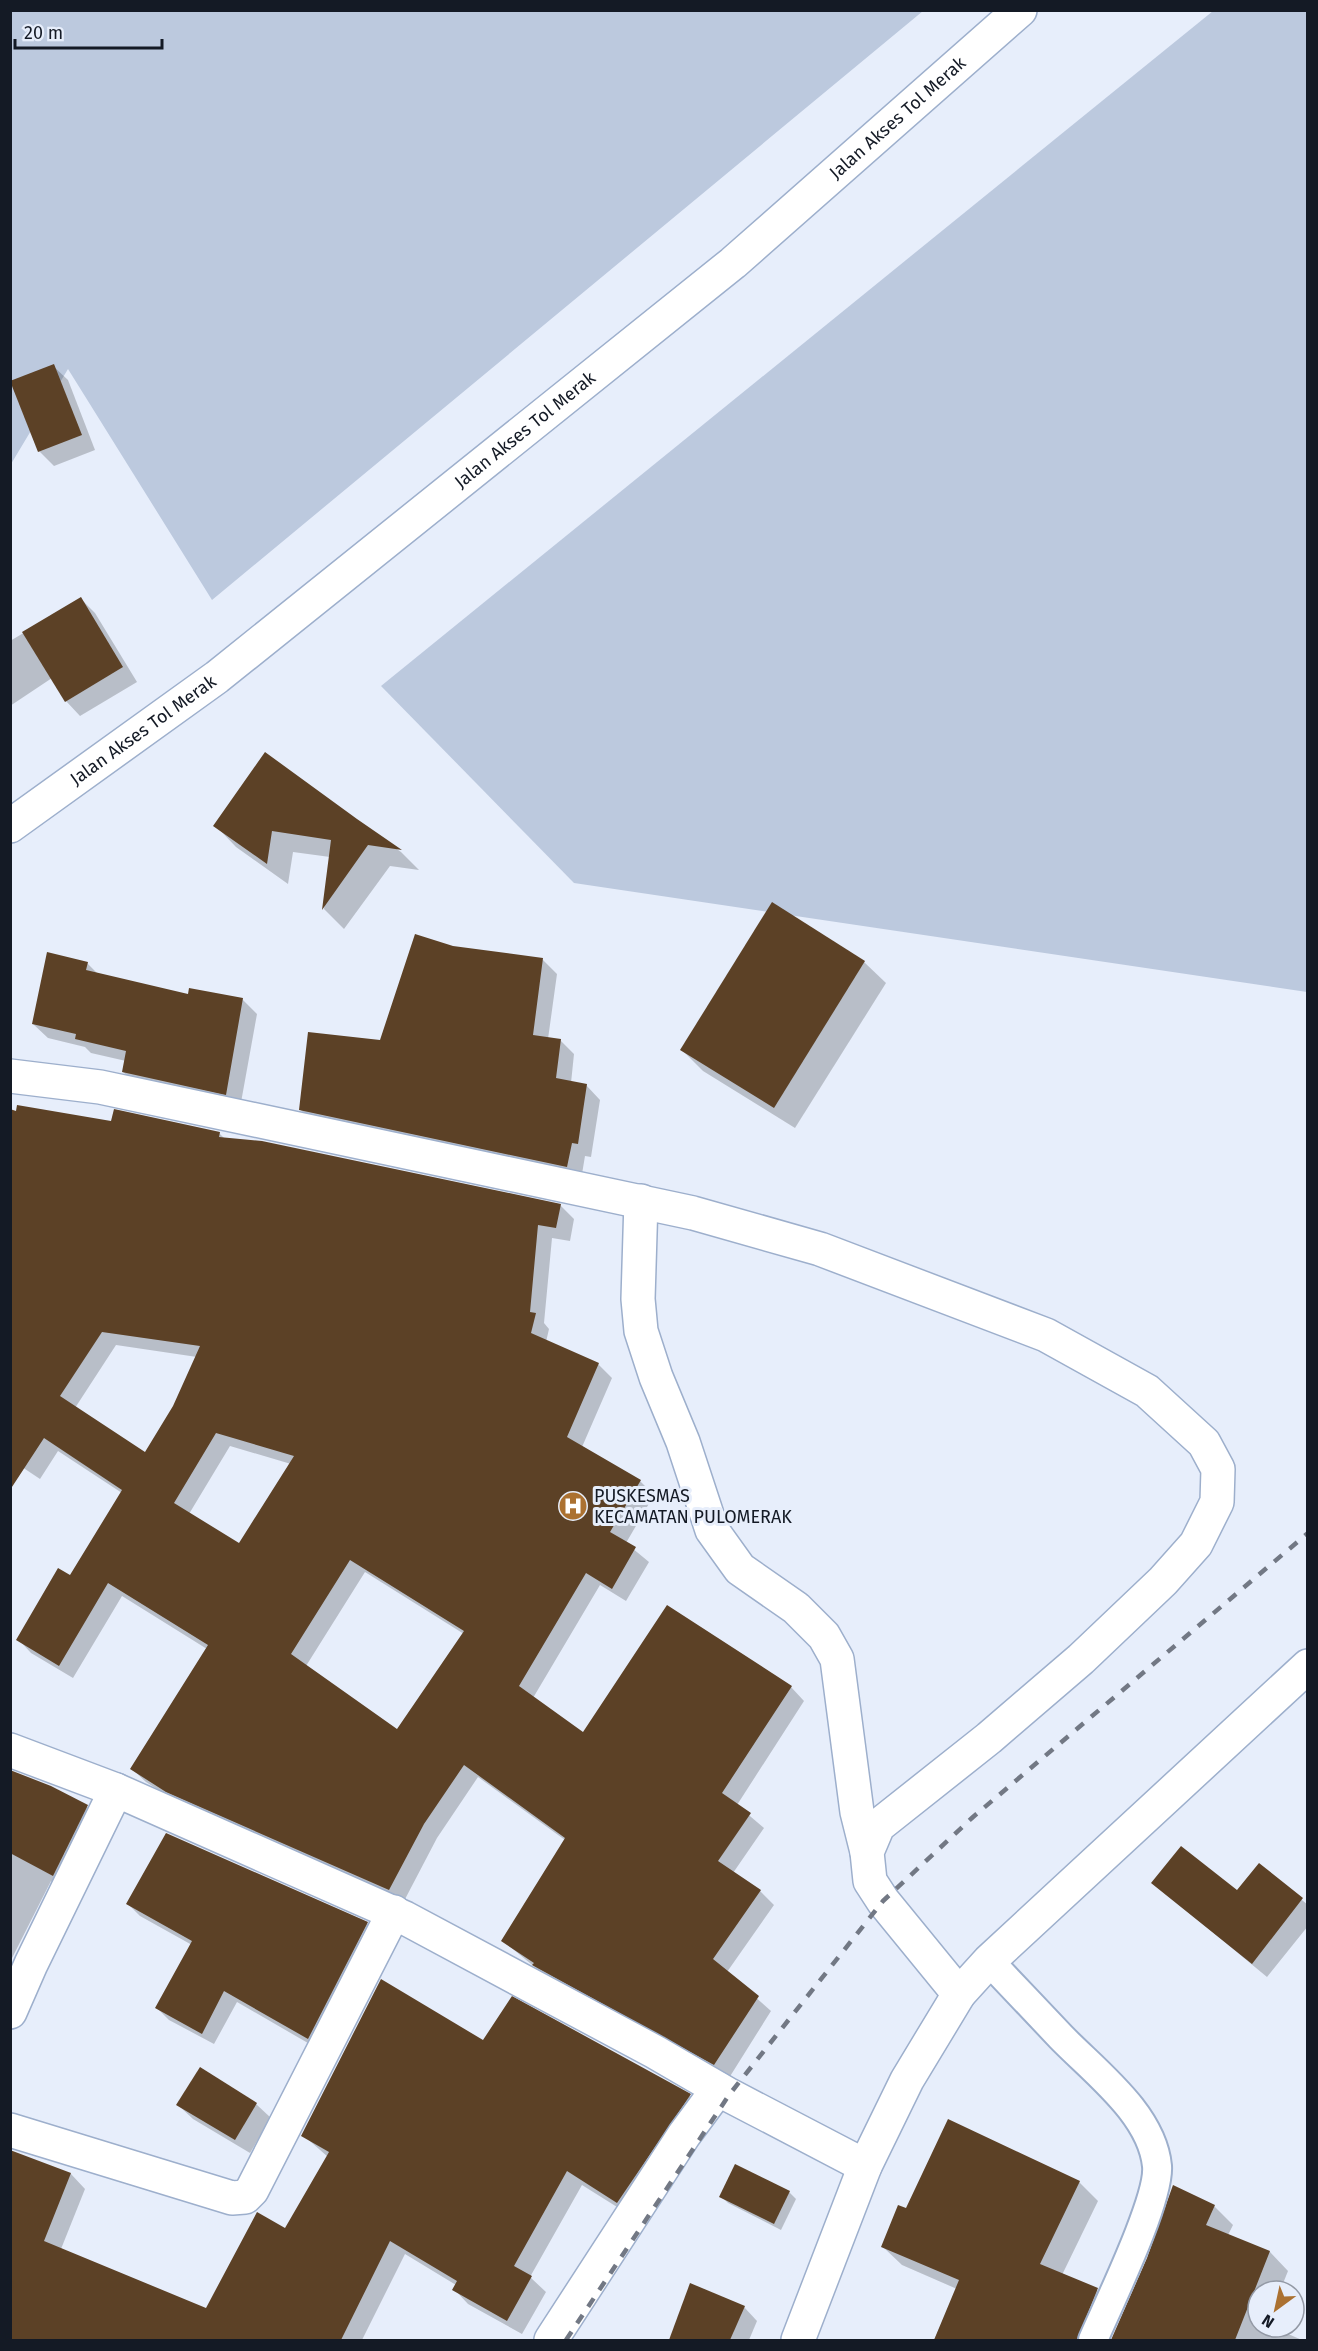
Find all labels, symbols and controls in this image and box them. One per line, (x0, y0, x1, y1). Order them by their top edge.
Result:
scale bar (15, 12, 162, 50)
text: 20 m (24, 22, 63, 44)
street label: Jalan Akses Tol Merak (825, 51, 971, 184)
street label: Jalan Akses Tol Merak (450, 366, 601, 493)
street label: Jalan Akses Tol Merak (66, 670, 221, 790)
place label: PUSKESMAS KECAMATAN PULOMERAK (594, 1485, 792, 1528)
hospital icon: PUSKESMAS KECAMATAN PULOMERAK (557, 1490, 589, 1522)
north arrow (1246, 2279, 1306, 2339)
text: N (1258, 2310, 1278, 2332)

